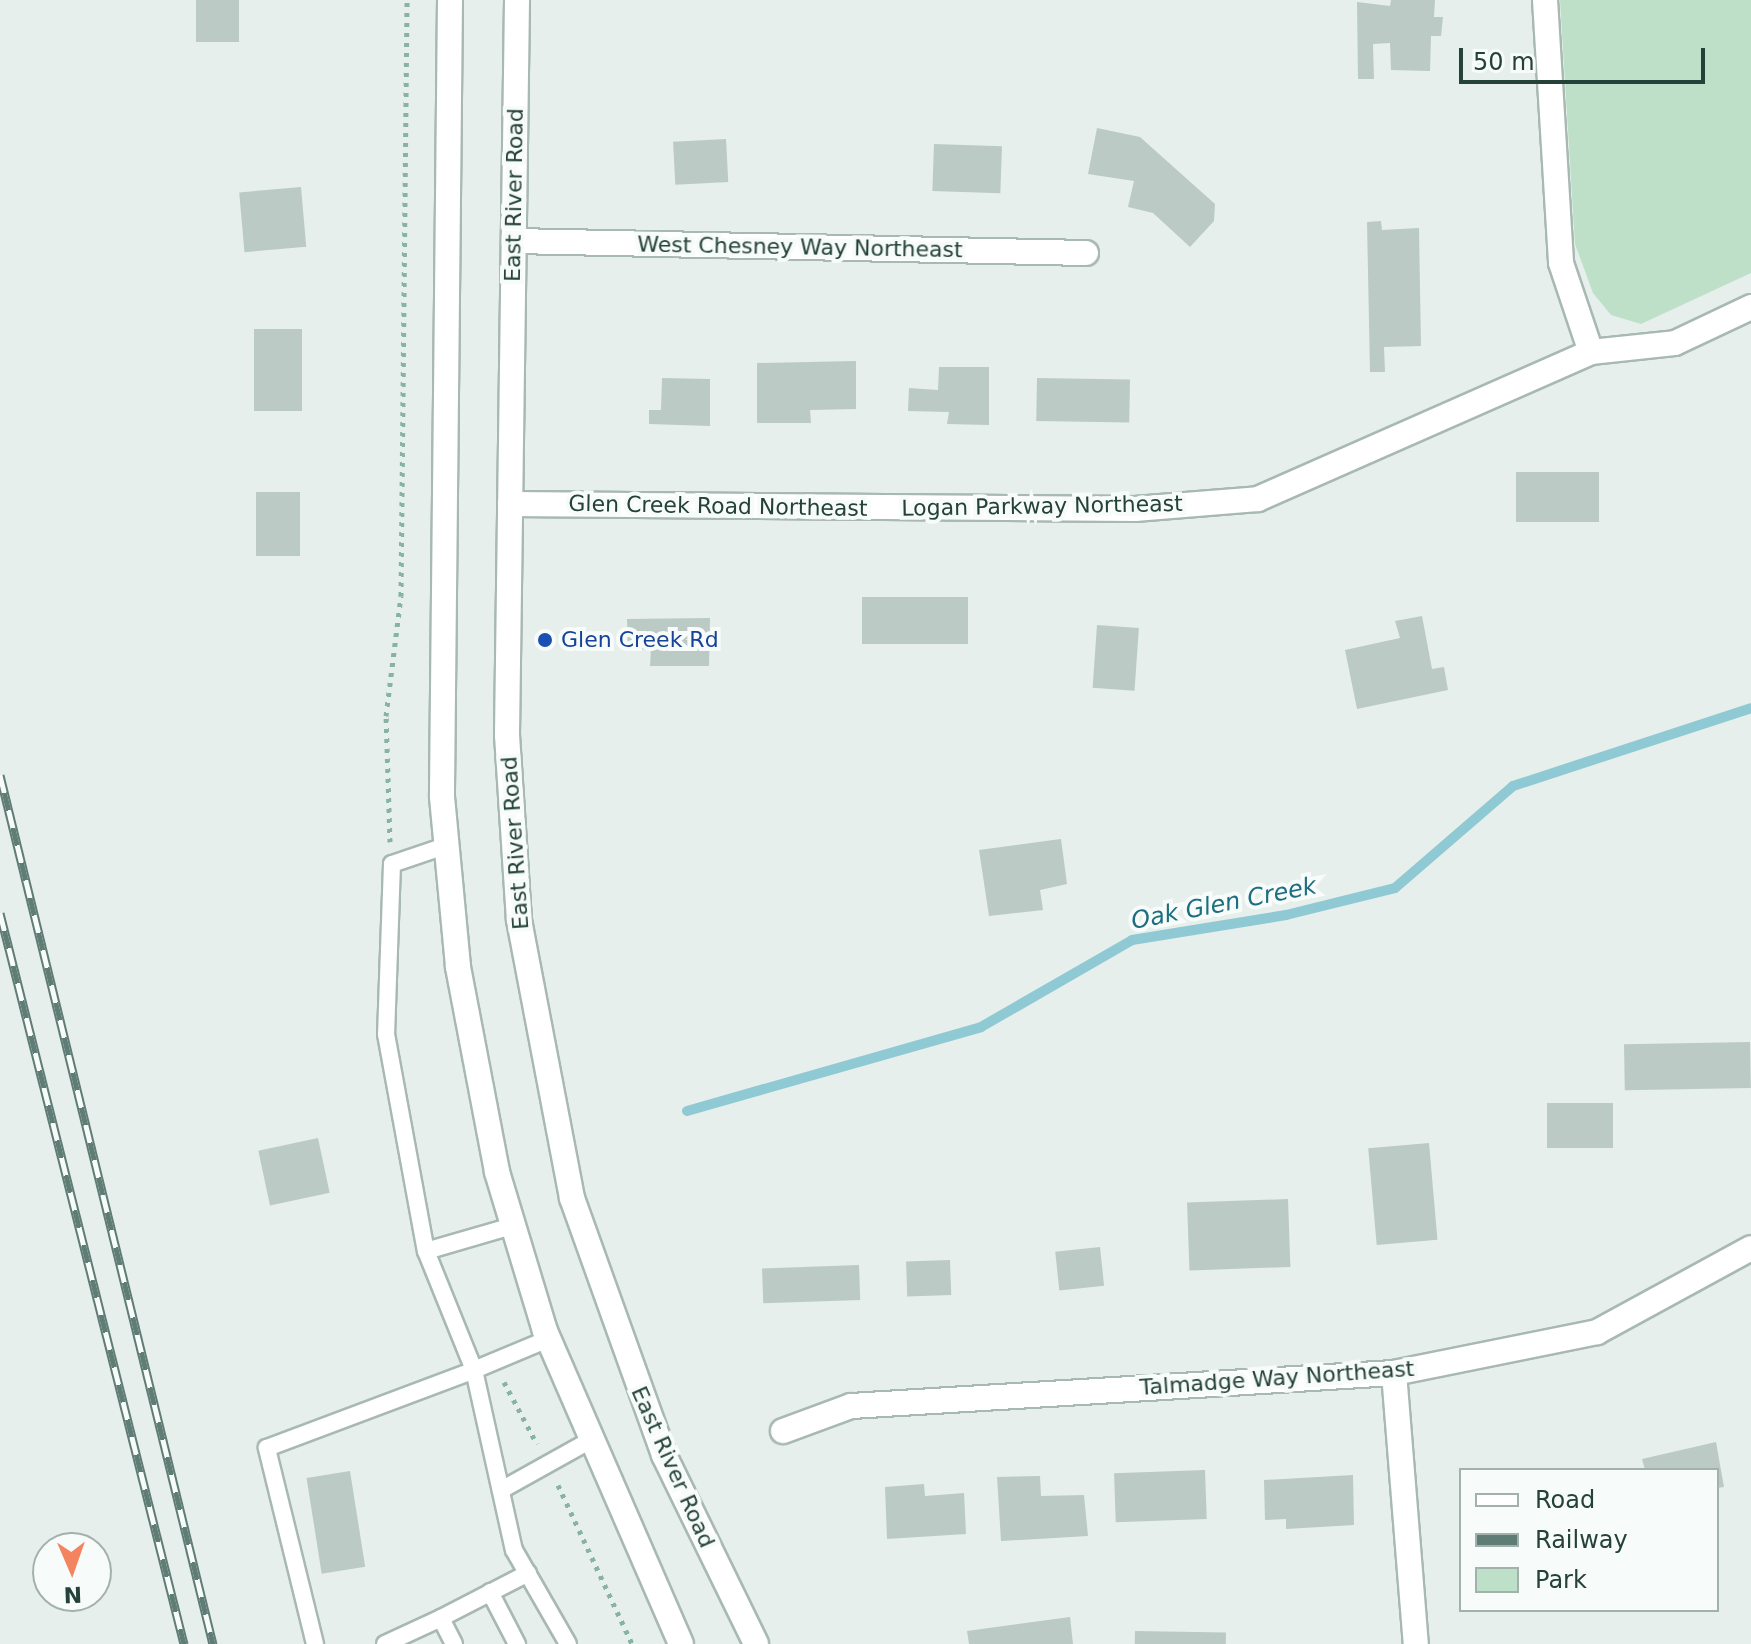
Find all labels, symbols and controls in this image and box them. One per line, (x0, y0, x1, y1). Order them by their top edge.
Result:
scale bar (1463, 32, 1709, 82)
text: 50 m (1473, 48, 1535, 76)
street label: East River Road (499, 108, 529, 282)
street label: West Chesney Way Northeast (637, 231, 963, 263)
street label: Glen Creek Road Northeast (568, 490, 868, 522)
street label: Logan Parkway Northeast (901, 490, 1183, 522)
place label: Glen Creek Rd (561, 627, 719, 653)
marker: Glen Creek Rd (536, 631, 554, 649)
street label: East River Road (496, 755, 534, 931)
water label: Oak Glen Creek (1129, 872, 1319, 936)
street label: Talmadge Way Northeast (1139, 1355, 1415, 1401)
street label: East River Road (626, 1382, 720, 1552)
legend (1459, 1468, 1719, 1612)
text: Road (1535, 1486, 1595, 1514)
text: Railway (1535, 1526, 1628, 1554)
north arrow (32, 1532, 112, 1612)
text: Park (1535, 1566, 1587, 1594)
text: N (63, 1582, 82, 1607)

